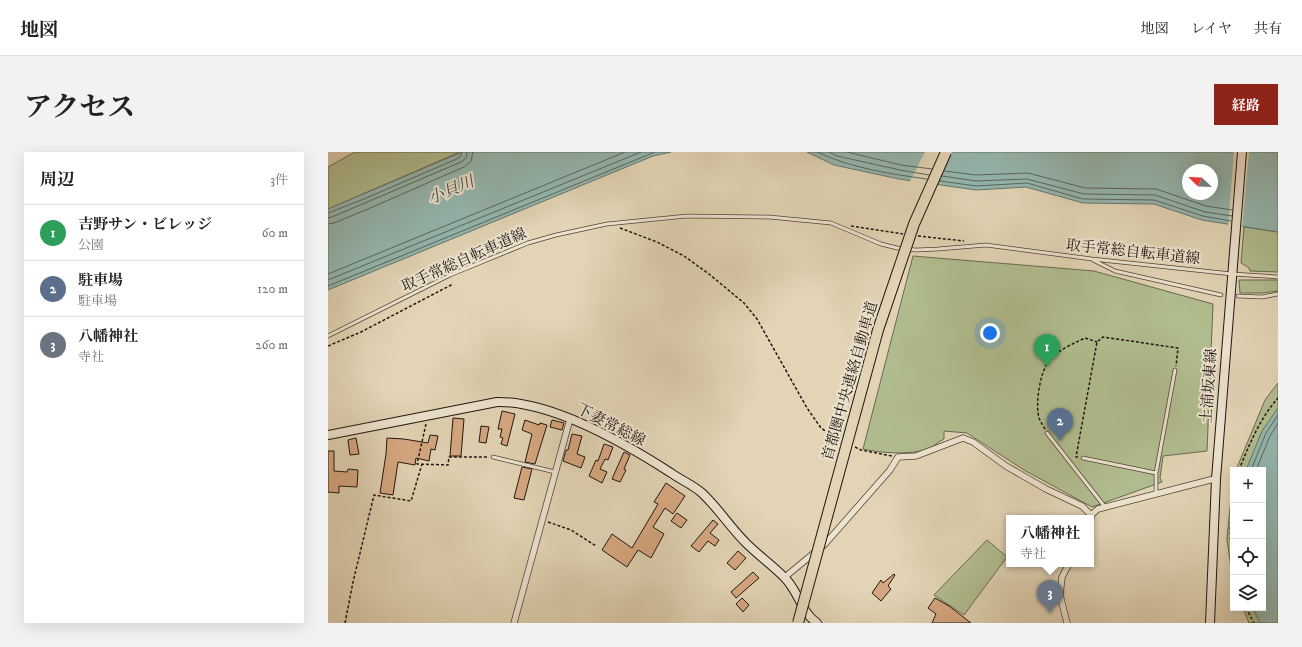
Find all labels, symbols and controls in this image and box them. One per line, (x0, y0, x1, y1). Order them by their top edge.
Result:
text: 地図 (20, 19, 58, 42)
text: 地図 (1141, 20, 1169, 38)
text: レイヤ (1191, 20, 1232, 38)
text: 共有 (1254, 20, 1282, 38)
button: 経路 (1214, 84, 1278, 125)
text: アクセス (24, 90, 135, 125)
north arrow (1182, 164, 1218, 200)
text: 周辺 (40, 169, 74, 191)
water label: 小貝川 (425, 171, 479, 209)
text: 3件 (270, 172, 288, 188)
text: 吉野サン・ビレッジ (78, 215, 212, 234)
street label: 取手常総自転車道線 (398, 224, 530, 296)
text: 1 (51, 225, 55, 241)
text: 60 m (262, 225, 288, 241)
street label: 取手常総自転車道線 (1065, 235, 1201, 269)
text: 公園 (78, 237, 104, 253)
text: 駐車場 (78, 271, 123, 290)
text: 2 (50, 281, 56, 297)
text: 120 m (257, 281, 288, 297)
text: 駐車場 (78, 293, 117, 309)
street label: 首都圏中央連絡自動車道 (818, 299, 882, 463)
your location (980, 323, 1000, 343)
text: 八幡神社 (78, 327, 138, 346)
pin: 1 (1034, 334, 1060, 367)
text: 3 (51, 337, 55, 353)
text: 260 m (255, 337, 288, 353)
street label: 土浦坂東線 (1197, 348, 1221, 424)
text: 寺社 (78, 349, 104, 365)
street label: 下妻常総線 (573, 400, 649, 450)
pin: 2 (1047, 408, 1073, 441)
map controls (1230, 467, 1266, 611)
button: + (1230, 467, 1266, 503)
button: − (1230, 503, 1266, 539)
popup (1006, 515, 1094, 567)
text: 八幡神社 (1020, 524, 1080, 543)
button: locate (1230, 539, 1266, 575)
text: 寺社 (1020, 546, 1046, 562)
button: layers (1230, 575, 1266, 611)
pin: 3 (1037, 580, 1063, 613)

